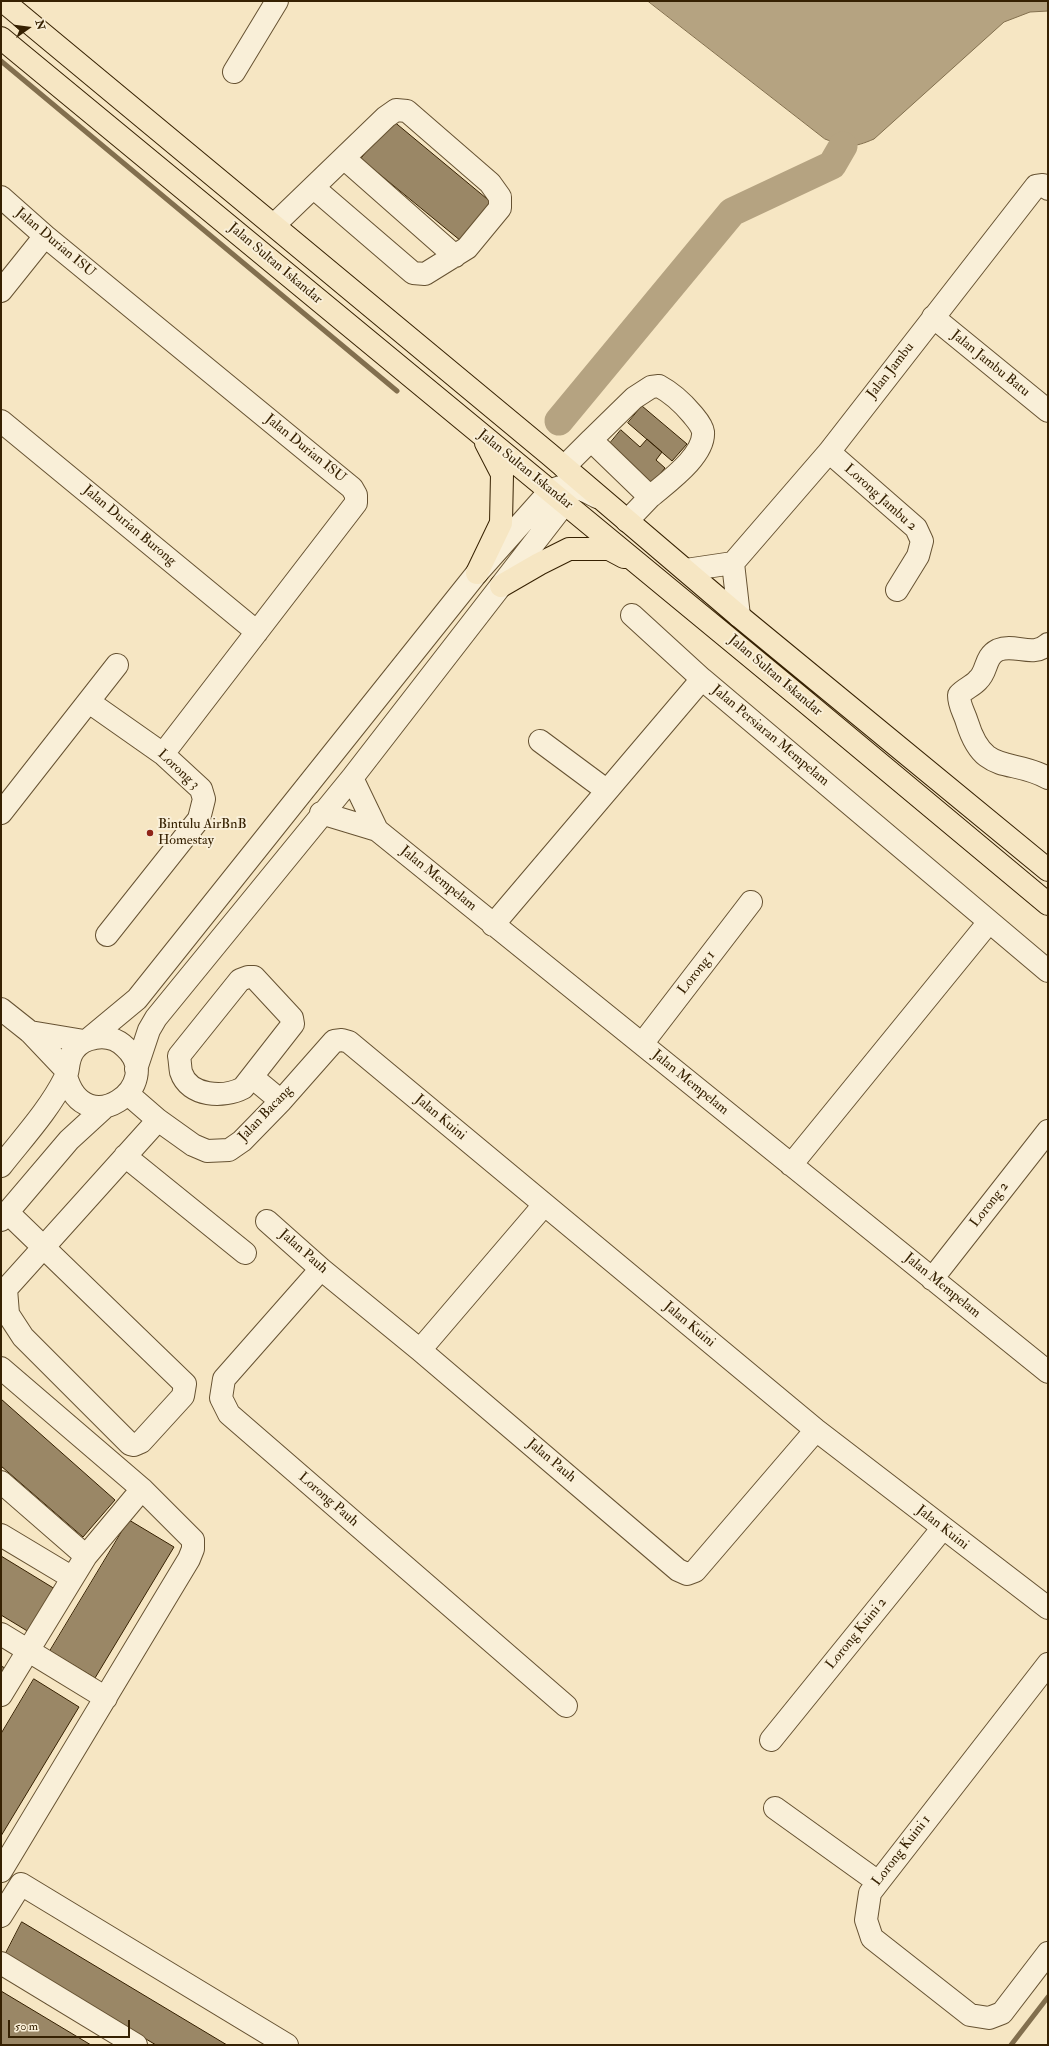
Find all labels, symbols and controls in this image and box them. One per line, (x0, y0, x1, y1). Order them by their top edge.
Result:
north arrow (8, 8, 48, 48)
text: N (33, 19, 48, 31)
street label: Jalan Durian ISU (12, 205, 98, 281)
street label: Jalan Sultan Iskandar (225, 220, 325, 308)
street label: Jalan Jambu Batu (947, 327, 1033, 401)
street label: Jalan Jambu (864, 340, 918, 402)
street label: Jalan Durian ISU (261, 411, 349, 487)
street label: Jalan Sultan Iskandar (474, 427, 576, 513)
street label: Lorong Jambu 2 (840, 461, 920, 535)
street label: Jalan Durian Burong (79, 482, 179, 570)
street label: Jalan Sultan Iskandar (725, 632, 825, 720)
street label: Jalan Persiaran Mempelam (708, 682, 832, 790)
street label: Lorong 3 (154, 746, 202, 794)
place label: Bintulu AirBnB Homestay (158, 817, 247, 850)
marker: Bintulu AirBnB Homestay (145, 828, 155, 838)
street label: Jalan Mempelam (396, 843, 480, 915)
street label: Lorong 1 (675, 948, 719, 998)
street label: Jalan Mempelam (648, 1047, 732, 1119)
street label: Jalan Bacang (235, 1083, 297, 1145)
street label: Jalan Kuini (411, 1092, 469, 1144)
street label: Lorong 2 (967, 1179, 1013, 1231)
street label: Jalan Pauh (275, 1226, 331, 1278)
street label: Jalan Mempelam (900, 1250, 984, 1322)
street label: Jalan Kuini (660, 1299, 718, 1351)
street label: Jalan Pauh (523, 1436, 579, 1486)
street label: Lorong Pauh (295, 1469, 361, 1531)
street label: Jalan Kuini (912, 1502, 972, 1554)
street label: Lorong Kuini 2 (823, 1595, 891, 1673)
street label: Lorong Kuini 1 (869, 1812, 935, 1890)
scale bar (10, 2012, 132, 2038)
text: 50 m (15, 2019, 38, 2034)

